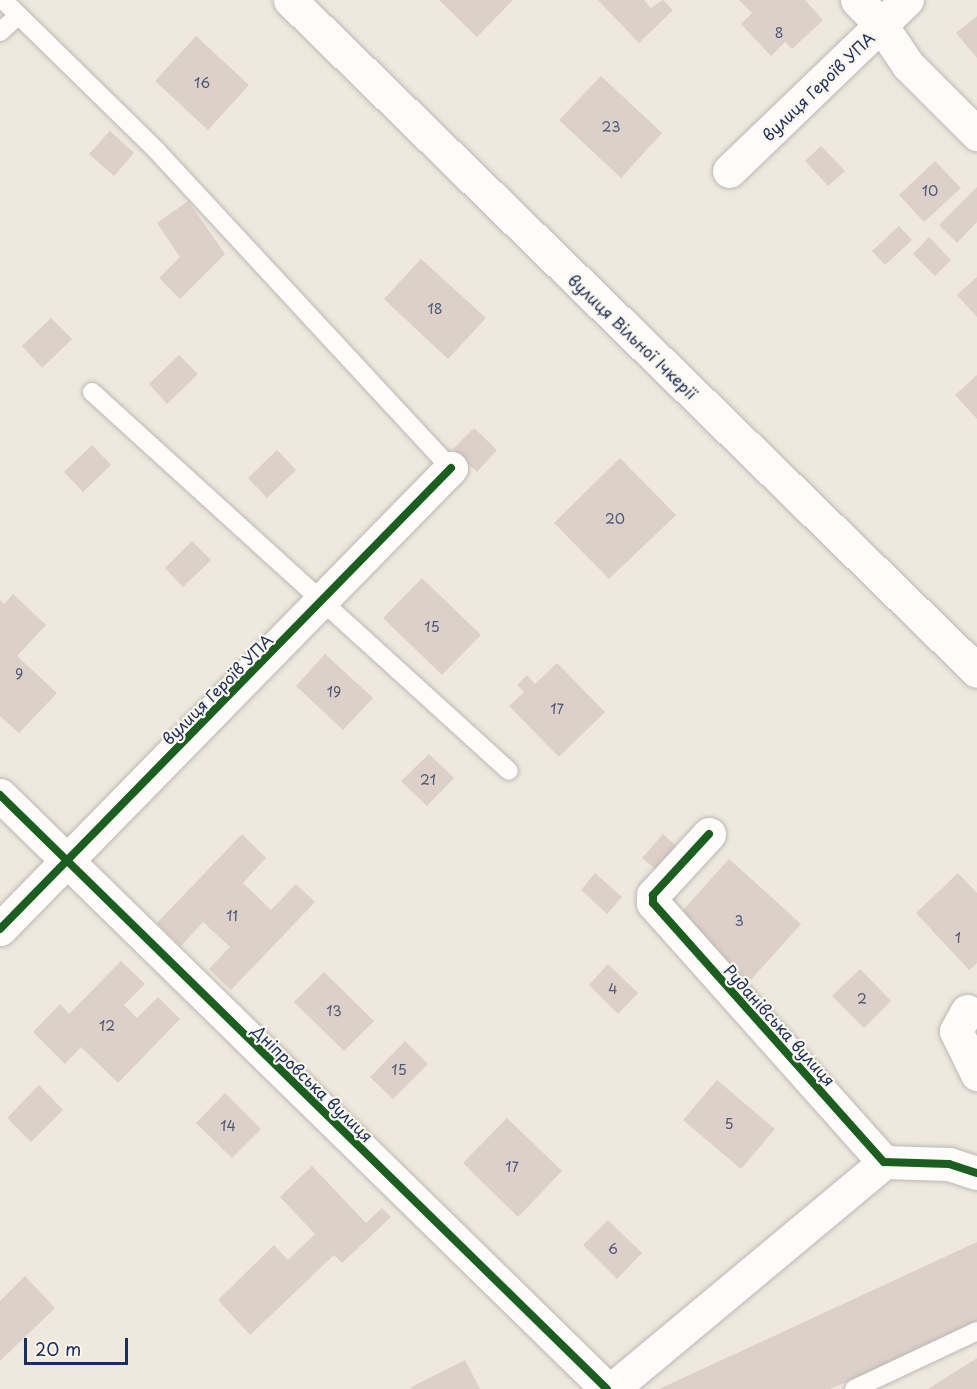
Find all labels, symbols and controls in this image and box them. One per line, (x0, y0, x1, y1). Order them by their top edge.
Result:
house number: 8 (775, 25, 783, 41)
street label: вулиця Героїв УПА (758, 27, 878, 145)
house number: 16 (194, 75, 210, 91)
house number: 23 (602, 119, 620, 135)
house number: 10 (922, 183, 938, 199)
street label: вулиця Вільної Ічкерії (565, 269, 701, 403)
house number: 18 (427, 301, 443, 317)
house number: 20 (605, 511, 625, 527)
house number: 15 (424, 619, 440, 635)
street label: вулиця Героїв УПА (157, 629, 277, 749)
house number: 9 (15, 666, 23, 682)
house number: 19 (327, 684, 341, 700)
house number: 17 (550, 701, 564, 717)
house number: 21 (420, 772, 436, 788)
house number: 11 (226, 908, 238, 924)
house number: 3 (734, 913, 744, 929)
house number: 1 (955, 930, 961, 946)
street label: Руданівська вулиця (720, 960, 840, 1090)
house number: 4 (608, 981, 618, 997)
house number: 2 (857, 991, 867, 1007)
house number: 13 (326, 1003, 342, 1019)
house number: 12 (99, 1018, 115, 1034)
street label: Дніпровська вулиця (249, 1020, 377, 1146)
house number: 15 (391, 1062, 407, 1078)
house number: 5 (724, 1116, 734, 1132)
house number: 14 (220, 1118, 236, 1134)
house number: 17 (505, 1159, 519, 1175)
house number: 6 (608, 1241, 618, 1257)
scale bar (27, 1326, 130, 1364)
text: 20 m (35, 1335, 81, 1362)

